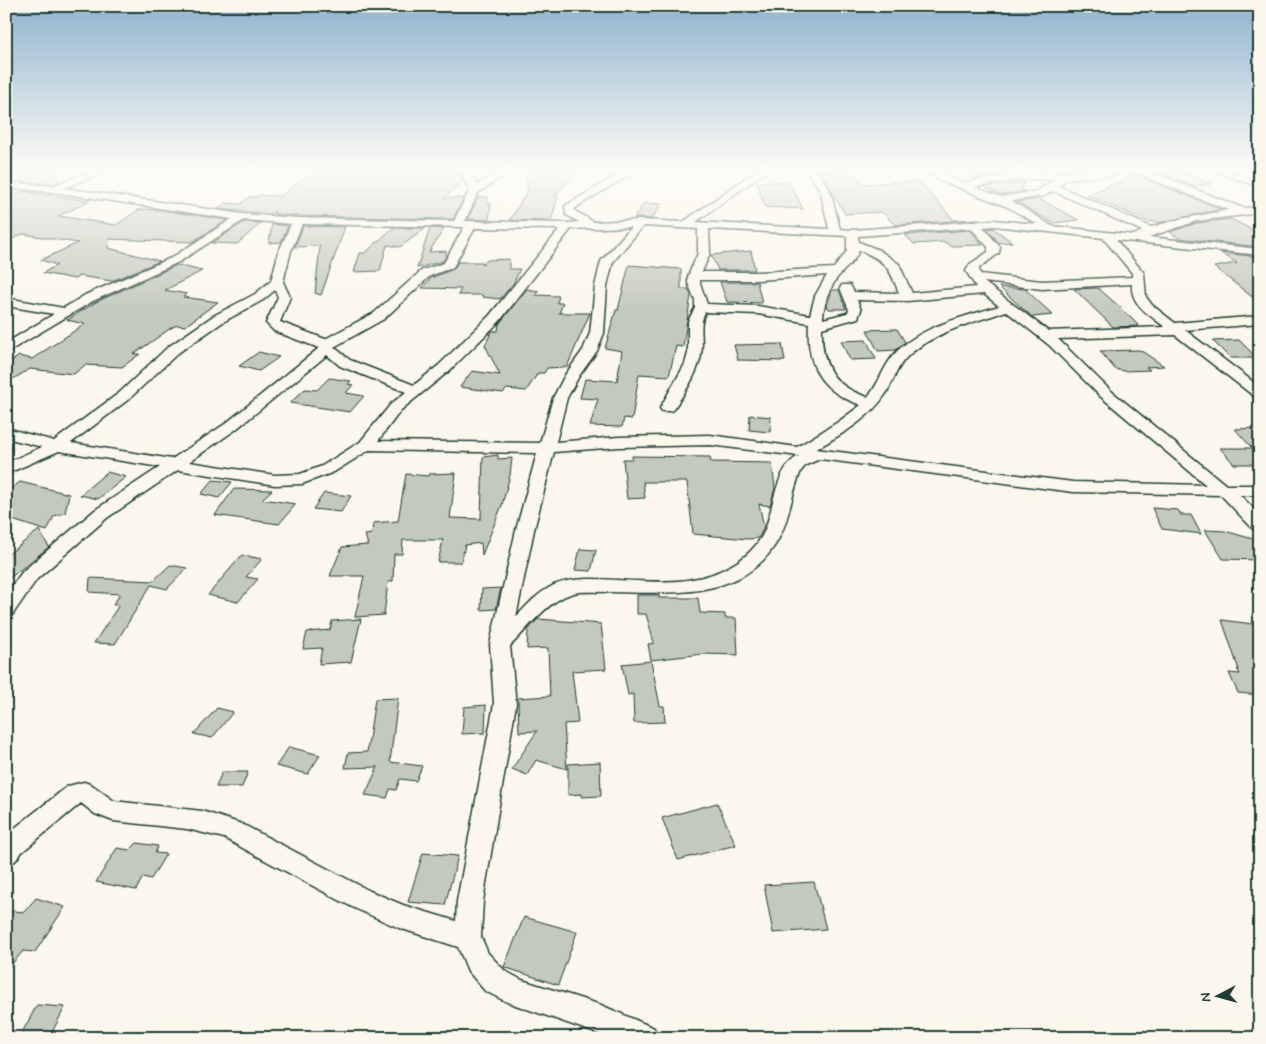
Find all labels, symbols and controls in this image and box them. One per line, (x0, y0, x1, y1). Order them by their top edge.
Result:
north arrow (1194, 972, 1244, 1022)
text: N (1197, 992, 1216, 1003)

